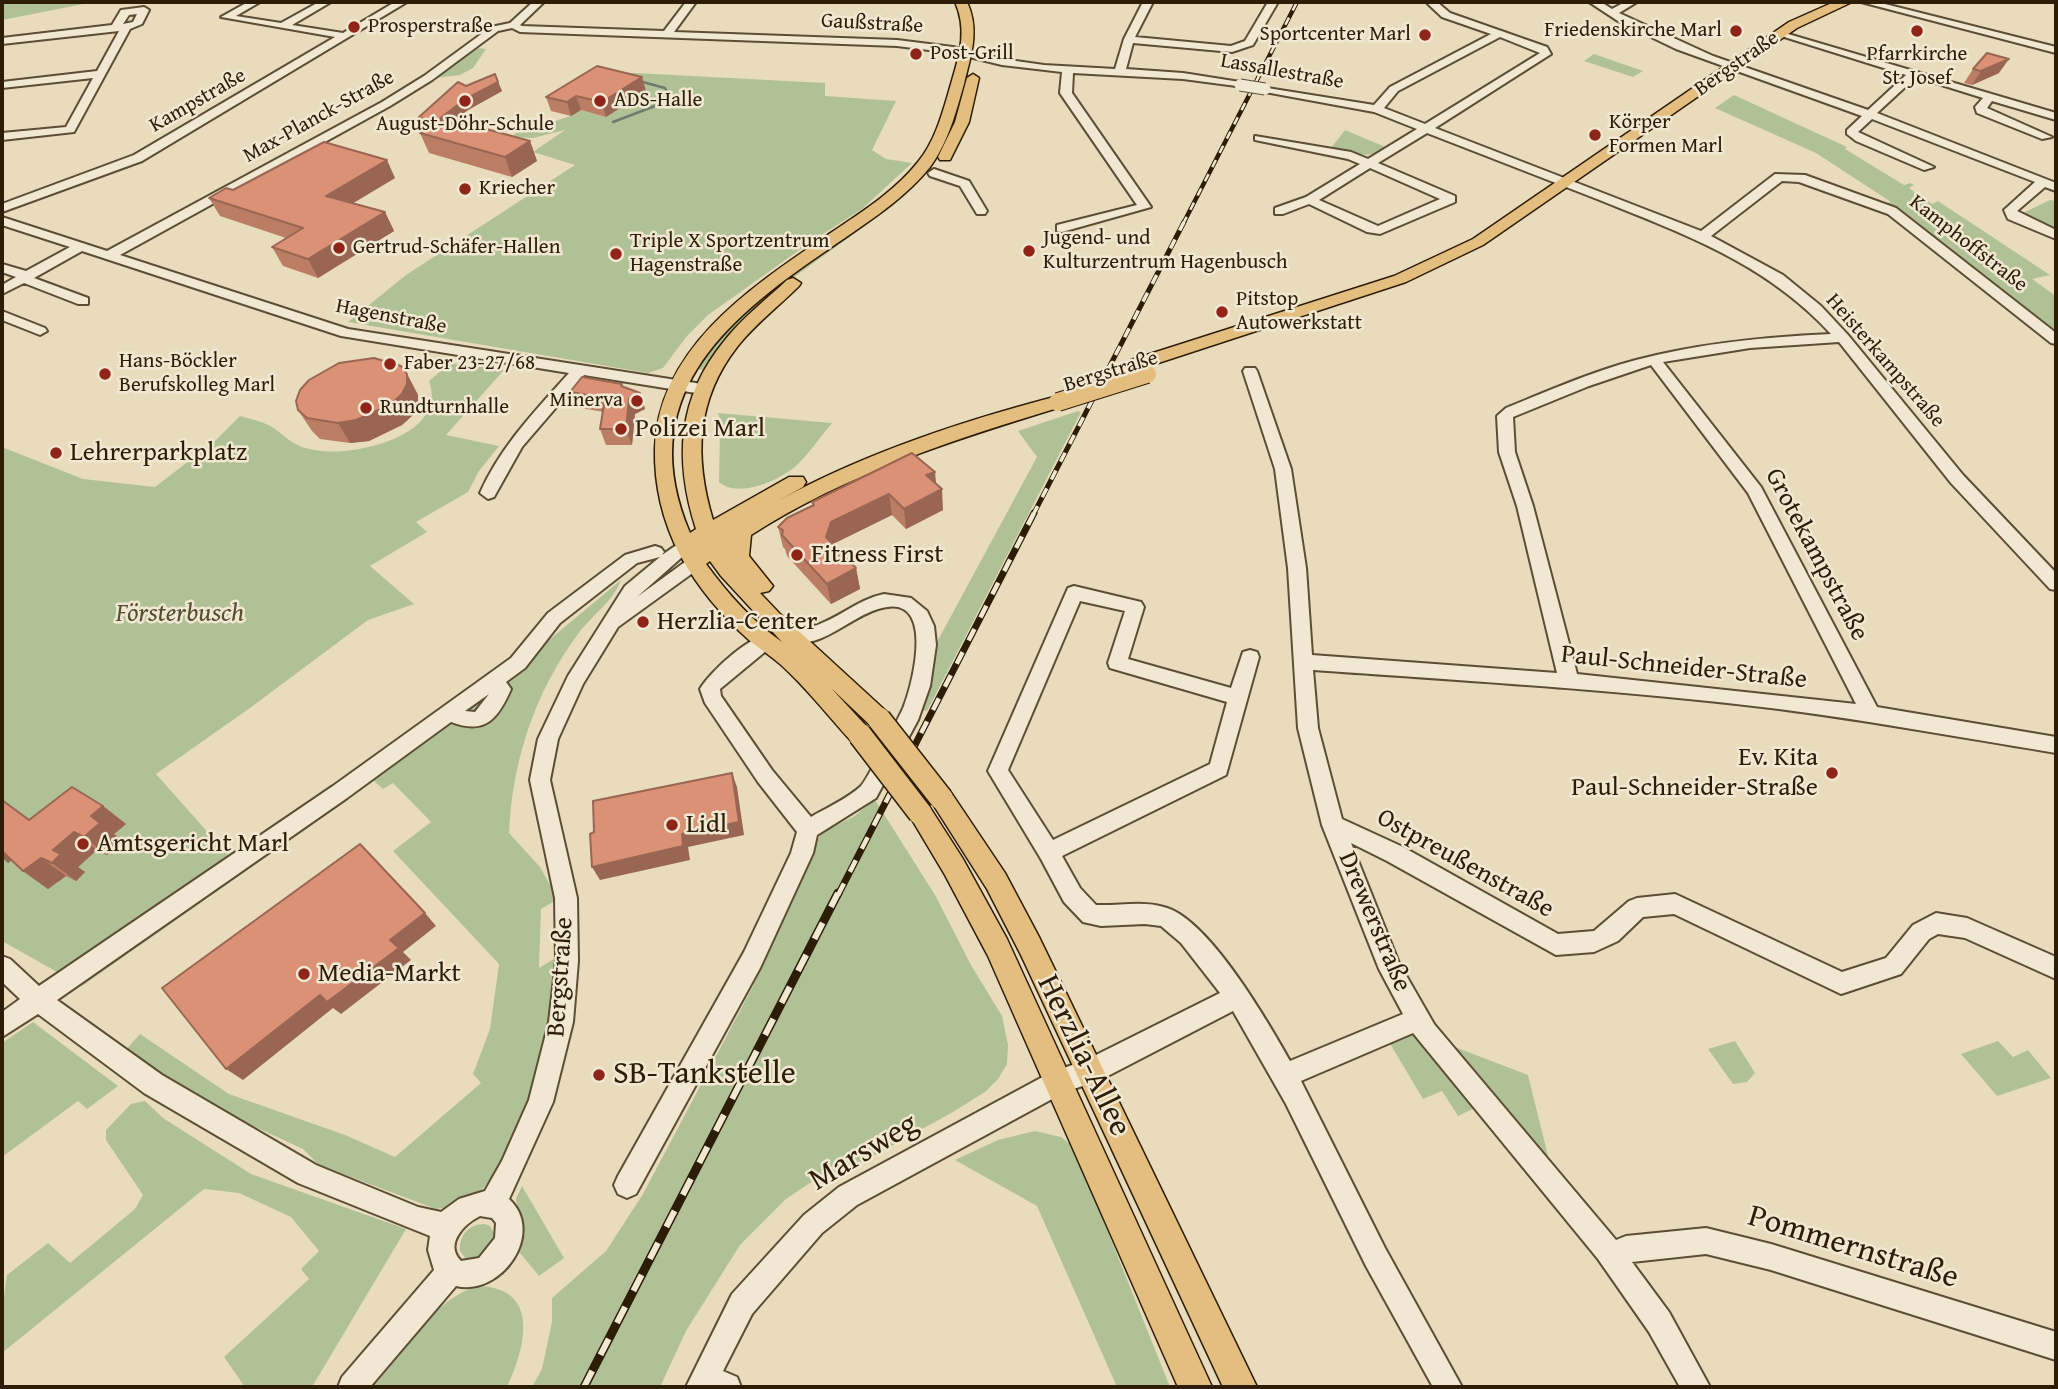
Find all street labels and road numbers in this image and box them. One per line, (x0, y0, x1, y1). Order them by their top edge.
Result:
street label: Gaußstraße (820, 9, 924, 39)
street label: Bergstraße (1690, 26, 1784, 102)
street label: Lassallestraße (1218, 49, 1346, 95)
street label: Kampstraße (145, 63, 251, 139)
street label: Max-Planck-Straße (239, 65, 399, 169)
street label: Kamphoffstraße (1904, 190, 2032, 298)
street label: Heisterkampstraße (1820, 289, 1950, 433)
street label: Hagenstraße (334, 294, 448, 340)
street label: Bergstraße (1061, 346, 1161, 398)
street label: Grotekampstraße (1757, 463, 1875, 647)
street label: Paul-Schneider-Straße (1560, 640, 1808, 696)
street label: Ostpreußenstraße (1371, 802, 1559, 926)
street label: Drewerstraße (1331, 847, 1417, 997)
street label: Bergstraße (541, 916, 581, 1038)
street label: Herzlia-Allee (1027, 969, 1139, 1143)
street label: Marsweg (803, 1106, 925, 1200)
street label: Pommernstraße (1743, 1198, 1963, 1298)

